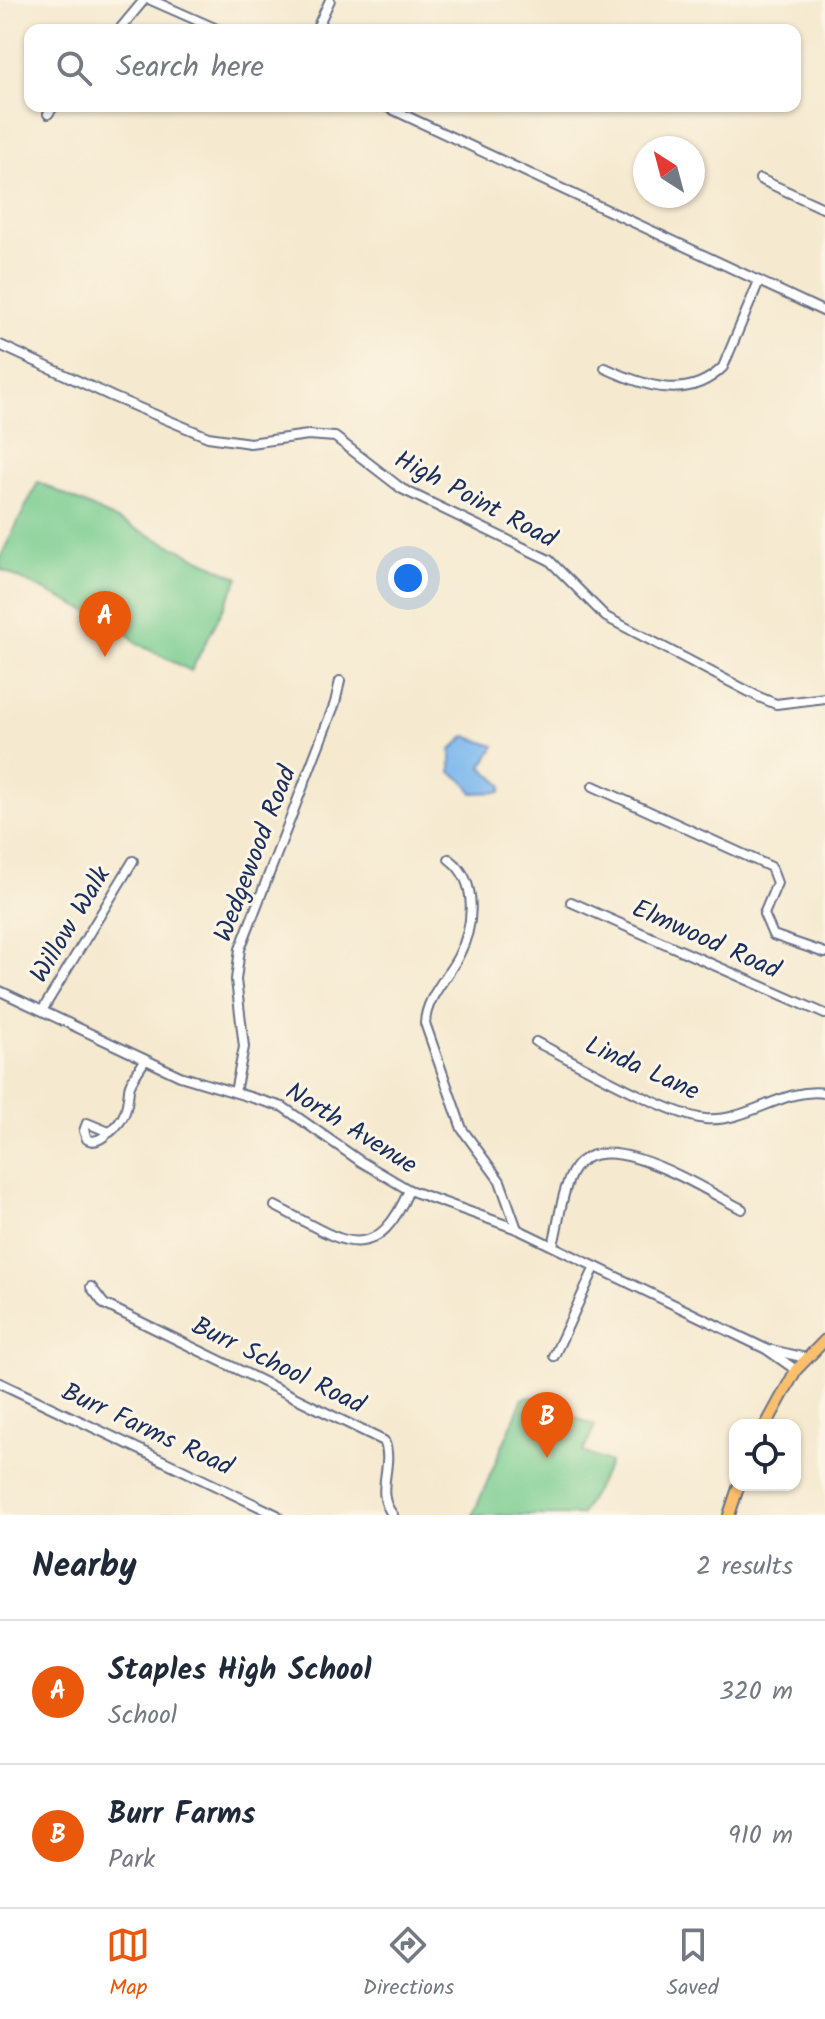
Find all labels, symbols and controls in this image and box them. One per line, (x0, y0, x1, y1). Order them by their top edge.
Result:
search box (24, 24, 801, 112)
text: Search here (116, 44, 264, 92)
icon: search (52, 46, 96, 90)
north arrow (633, 136, 705, 208)
street label: High Point Road (386, 439, 565, 561)
your location (388, 558, 428, 598)
pin: A (79, 591, 131, 657)
street label: Wedgewood Road (203, 759, 309, 948)
street label: Willow Walk (20, 858, 123, 992)
street label: Elmwood Road (625, 889, 788, 992)
street label: Linda Lane (578, 1025, 706, 1113)
street label: North Avenue (277, 1072, 426, 1186)
street label: Burr School Road (184, 1306, 373, 1427)
street label: Burr Farms Road (54, 1372, 241, 1489)
pin: B (521, 1392, 573, 1458)
map controls (729, 1419, 801, 1491)
button: locate (729, 1419, 801, 1491)
text: Nearby (32, 1540, 137, 1594)
text: 2 results (696, 1546, 793, 1588)
text: Staples High School (108, 1647, 371, 1695)
text: A (50, 1671, 66, 1713)
text: 320 m (719, 1671, 793, 1713)
text: School (108, 1695, 177, 1737)
text: Burr Farms (108, 1791, 256, 1839)
text: B (50, 1815, 66, 1857)
text: 910 m (728, 1815, 793, 1857)
text: Park (108, 1839, 155, 1881)
tab: Map (106, 1923, 150, 2006)
tab: Directions (363, 1923, 454, 2006)
tab: Saved (667, 1923, 719, 2006)

